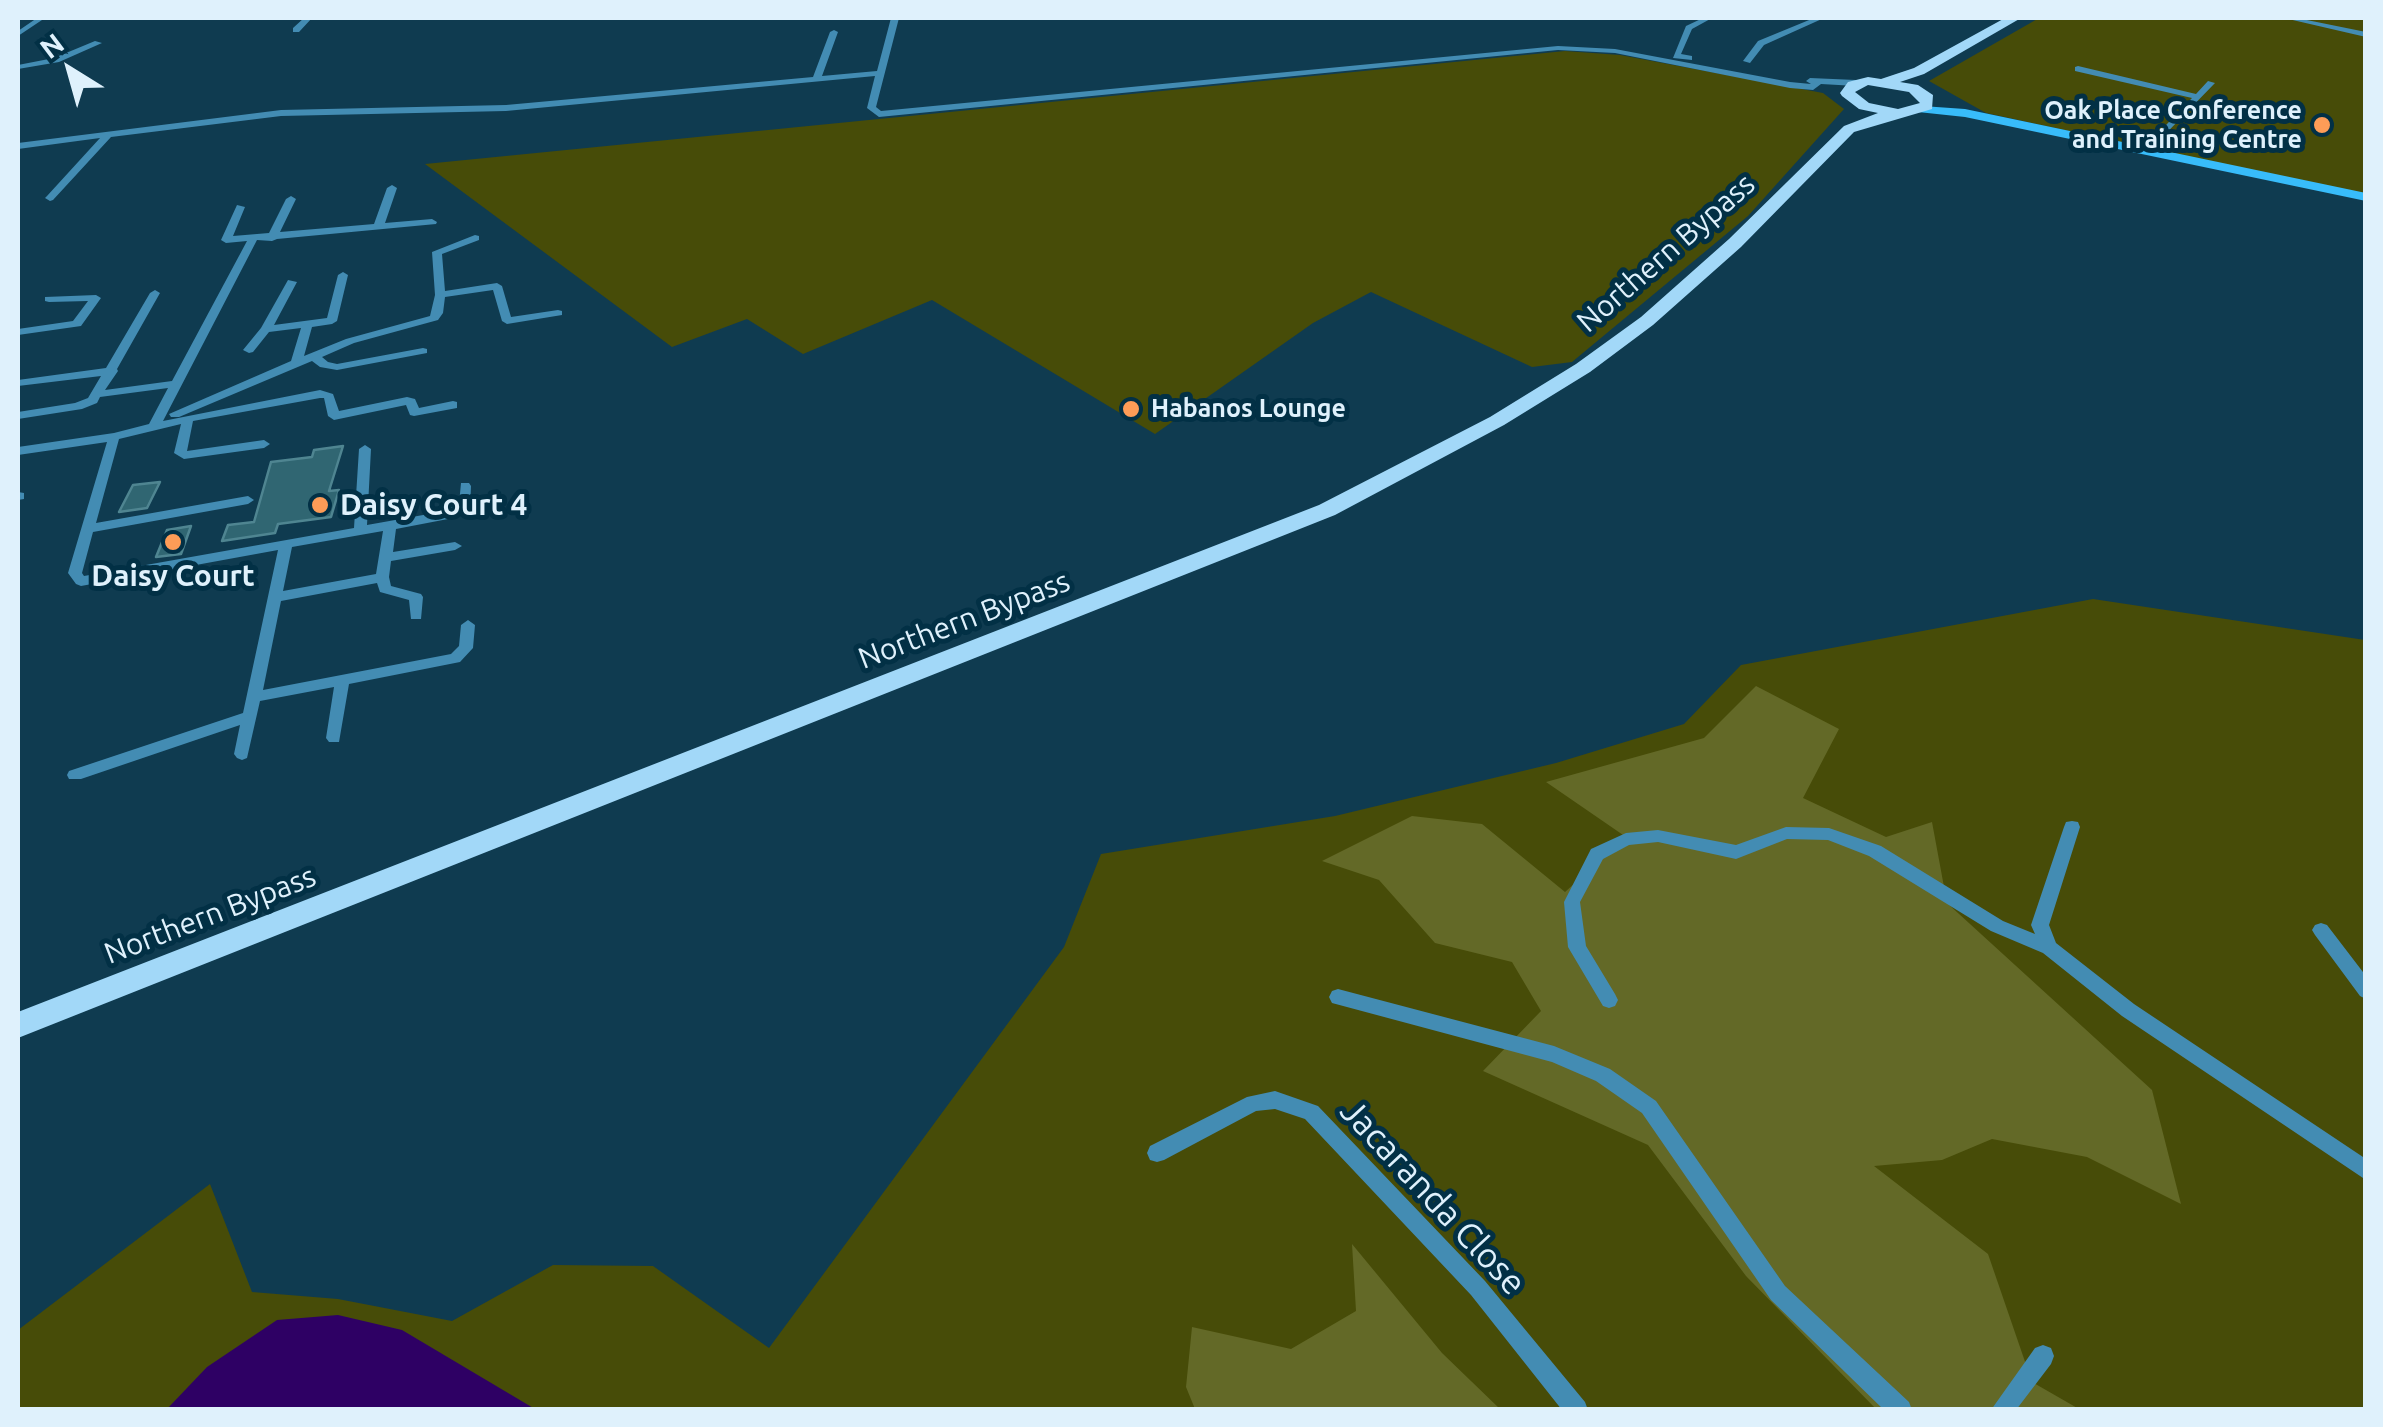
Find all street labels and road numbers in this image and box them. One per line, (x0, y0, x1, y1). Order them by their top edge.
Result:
street label: Northern Bypass (1570, 166, 1762, 340)
street label: Northern Bypass (853, 563, 1075, 677)
street label: Northern Bypass (99, 858, 321, 972)
street label: Jacaranda Close (1331, 1090, 1535, 1304)

